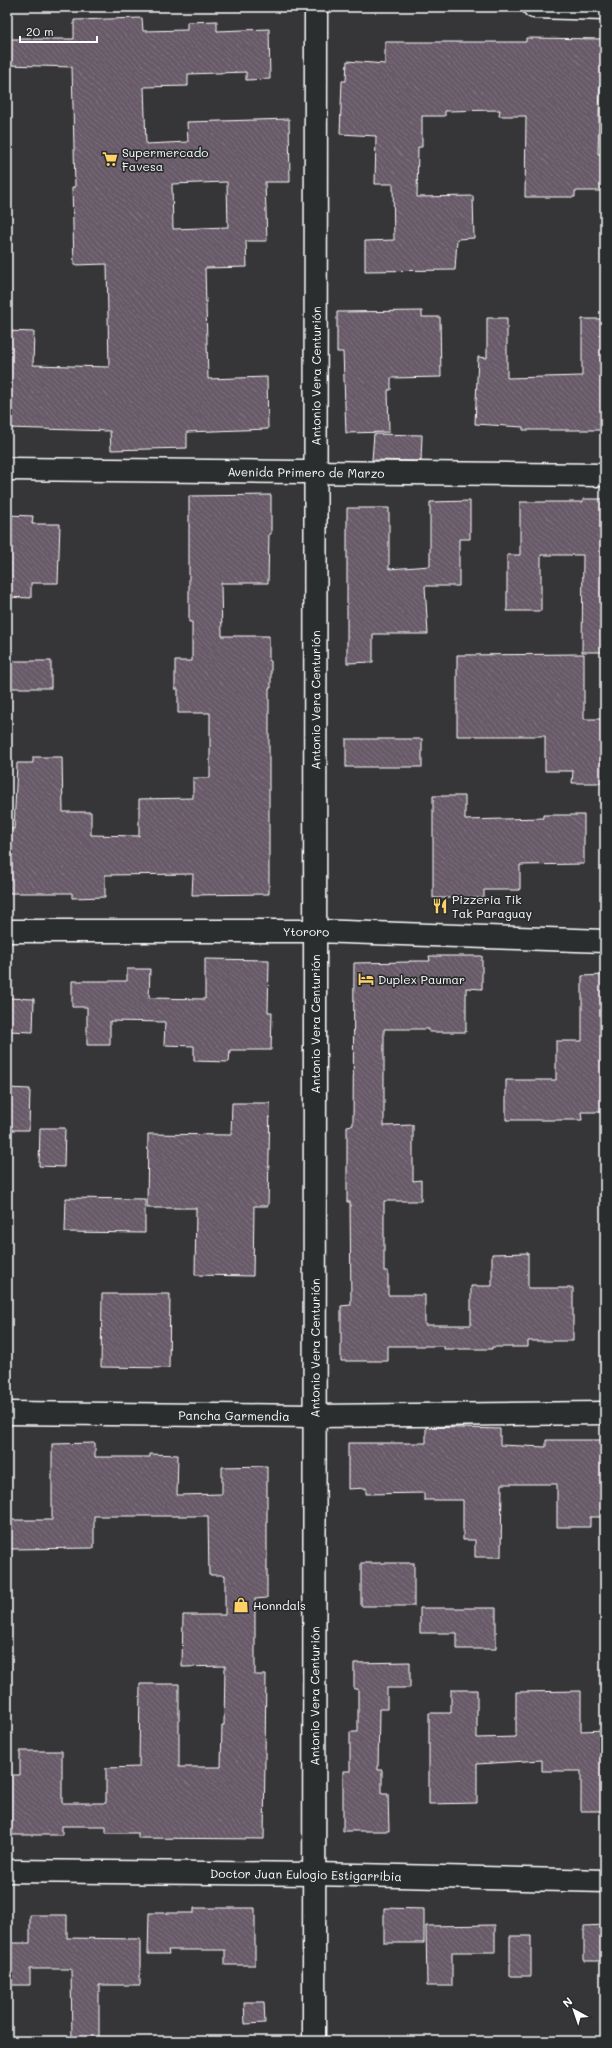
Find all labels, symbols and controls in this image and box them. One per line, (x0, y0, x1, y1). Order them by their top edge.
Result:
scale bar (20, 18, 97, 44)
text: 20 m (26, 23, 54, 39)
place label: Supermercado Favesa (122, 144, 208, 174)
supermarket icon: Supermercado Favesa (101, 150, 119, 168)
street label: Antonio Vera Centurión (308, 306, 324, 446)
street label: Avenida Primero de Marzo (227, 463, 385, 481)
street label: Antonio Vera Centurión (307, 630, 323, 770)
place label: Pizzeria Tik Tak Paraguay (452, 891, 532, 921)
restaurant icon: Pizzeria Tik Tak Paraguay (431, 897, 449, 915)
street label: Ytororo (283, 923, 330, 939)
street label: Antonio Vera Centurión (307, 954, 323, 1094)
hotel icon: Duplex Paumar (357, 970, 375, 988)
place label: Duplex Paumar (378, 971, 465, 987)
street label: Antonio Vera Centurión (307, 1278, 323, 1418)
street label: Pancha Garmendia (178, 1407, 290, 1424)
shop icon: Honndals (232, 1596, 250, 1614)
place label: Honndals (253, 1597, 306, 1613)
street label: Antonio Vera Centurión (306, 1626, 322, 1766)
street label: Doctor Juan Eulogio Estigarribia (210, 1865, 402, 1884)
north arrow (554, 1990, 594, 2030)
text: N (559, 1994, 575, 2010)

